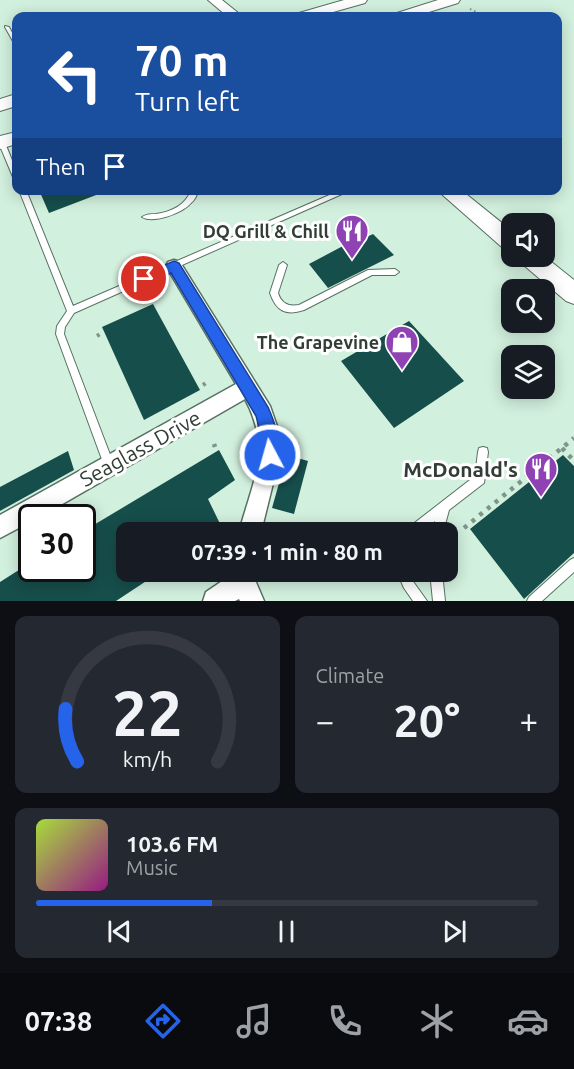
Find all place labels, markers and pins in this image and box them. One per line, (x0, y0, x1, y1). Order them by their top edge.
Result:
restaurant icon: DQ Grill & Chill (334, 213, 370, 260)
place label: DQ Grill & Chill (203, 221, 330, 241)
pin (118, 253, 169, 304)
shop icon: The Grapevine (384, 324, 420, 371)
place label: The Grapevine (257, 332, 379, 352)
restaurant icon: McDonald's (523, 451, 559, 498)
place label: McDonald's (403, 457, 518, 481)

